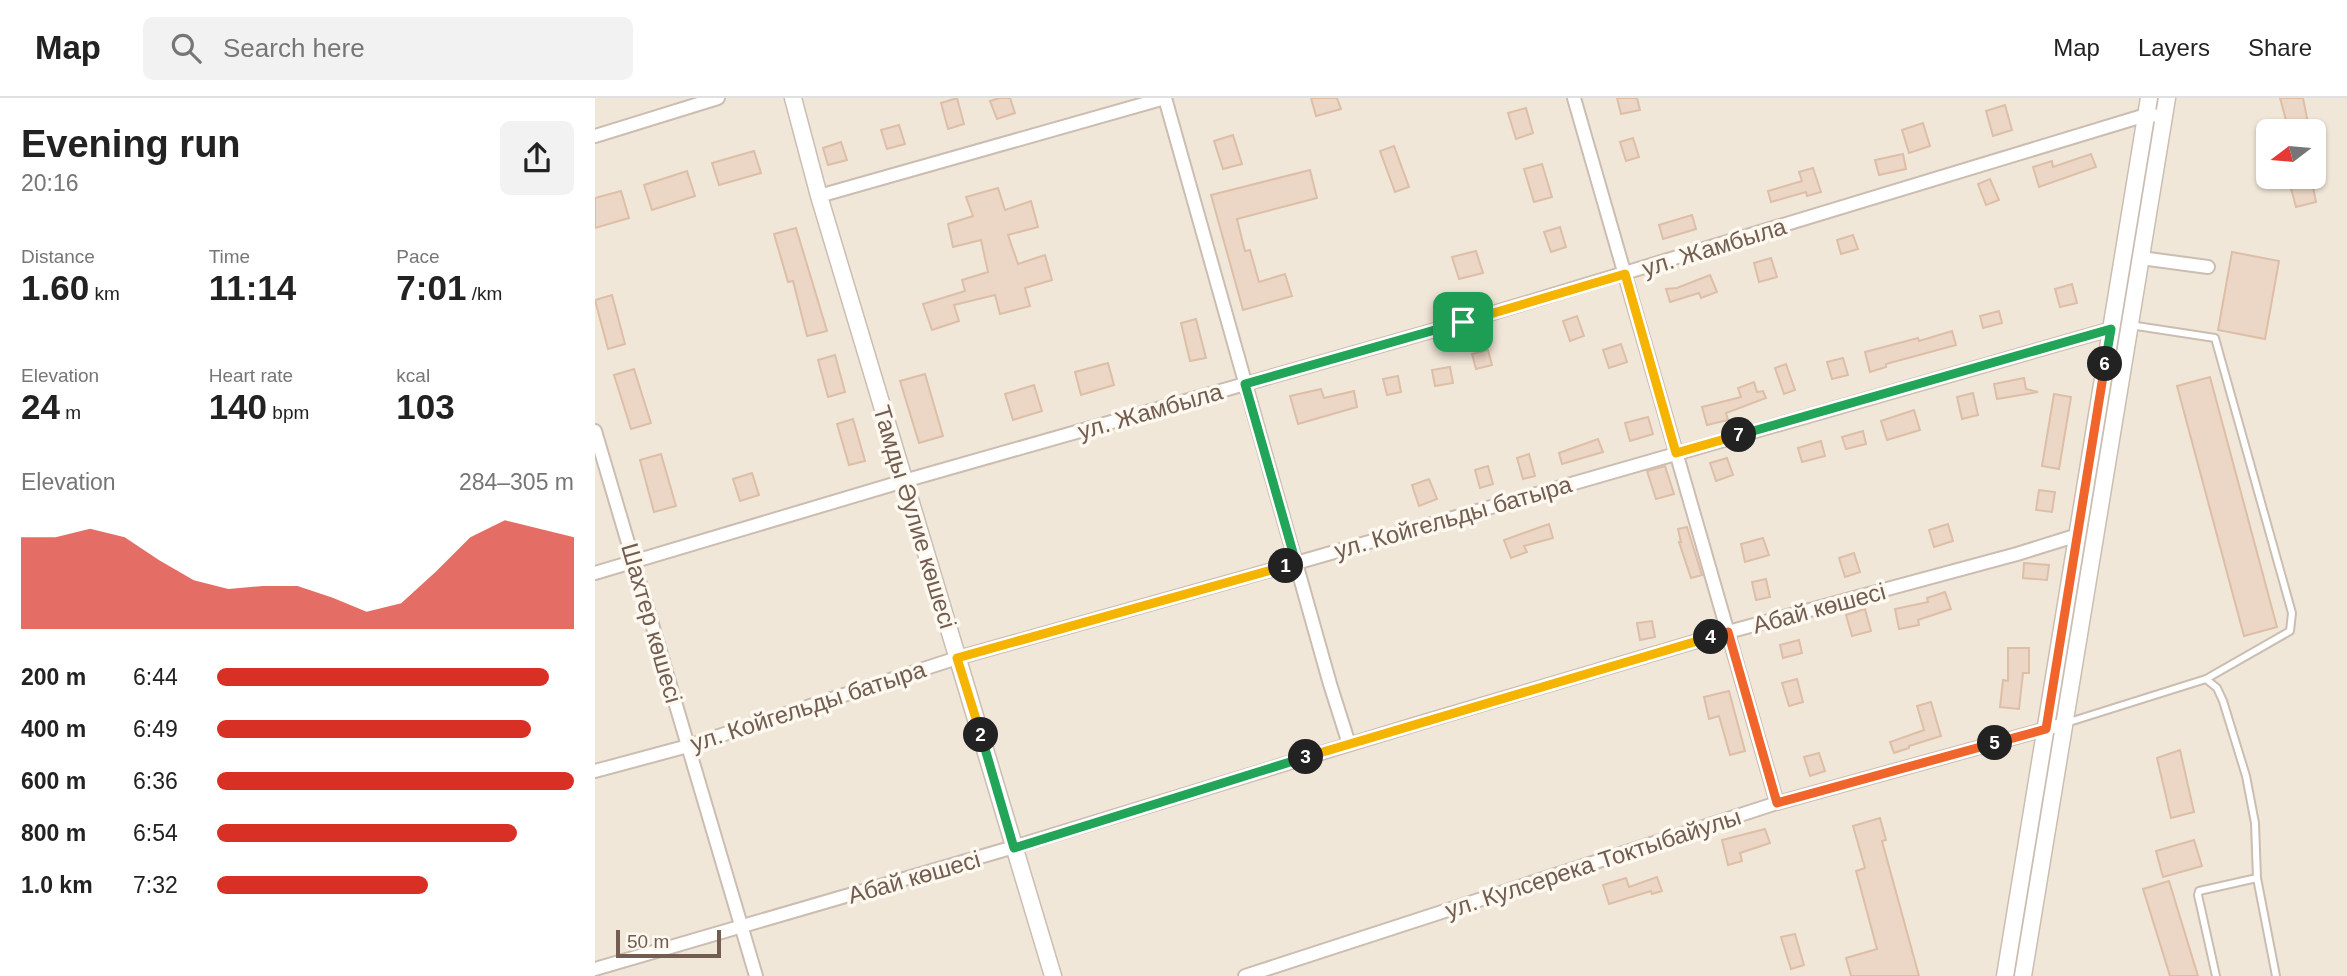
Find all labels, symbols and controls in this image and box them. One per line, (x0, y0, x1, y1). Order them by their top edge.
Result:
search box (143, 17, 633, 80)
text: Map (35, 29, 101, 66)
icon: search (167, 29, 205, 67)
text: Search here (223, 33, 365, 63)
text: Map (2053, 34, 2100, 61)
text: Layers (2138, 34, 2210, 61)
text: Share (2248, 34, 2312, 61)
north arrow (2256, 119, 2326, 189)
map controls (2256, 119, 2326, 189)
button: share (500, 121, 574, 195)
text: Evening run (21, 123, 241, 165)
text: 20:16 (21, 170, 79, 196)
street label: ул. Жамбыла (1639, 212, 1790, 282)
text: Distance (21, 246, 95, 267)
text: Time (209, 246, 250, 267)
text: Pace (396, 246, 440, 267)
text: 1.60 (21, 268, 89, 307)
text: 11:14 (209, 268, 296, 307)
text: 7:01 (396, 268, 466, 307)
text: km (89, 283, 120, 304)
text: /km (466, 283, 502, 304)
pin (1433, 292, 1493, 352)
icon: arrive (1444, 303, 1482, 341)
pin: 6 (2087, 346, 2123, 382)
text: 6 (2099, 353, 2110, 374)
text: Elevation (21, 365, 99, 386)
text: Heart rate (209, 365, 293, 386)
text: kcal (396, 365, 430, 386)
street label: ул. Жамбыла (1075, 377, 1226, 445)
text: 24 (21, 387, 60, 426)
text: 140 (209, 387, 267, 426)
text: 103 (396, 387, 455, 426)
text: m (60, 402, 81, 423)
text: bpm (267, 402, 309, 423)
street label: Тамды Әулие көшесі (868, 402, 962, 632)
pin: 7 (1721, 418, 1757, 452)
text: 7 (1733, 424, 1744, 445)
text: Elevation (21, 469, 116, 495)
text: 284–305 m (459, 469, 574, 495)
street label: ул. Койгельды батыра (1331, 470, 1575, 564)
street label: Шахтер көшесі (616, 540, 688, 706)
pin: 1 (1269, 548, 1303, 584)
text: 1 (1280, 555, 1291, 576)
street label: Абай көшесі (1750, 577, 1888, 639)
pin: 4 (1693, 620, 1729, 654)
text: 4 (1705, 626, 1716, 647)
street label: ул. Койгельды батыра (687, 655, 930, 757)
text: 200 m (21, 664, 86, 690)
text: 6:44 (133, 664, 178, 690)
text: 400 m (21, 716, 86, 742)
text: 6:49 (133, 716, 178, 742)
pin: 2 (963, 718, 999, 752)
text: 2 (975, 724, 986, 745)
pin: 5 (1977, 726, 2013, 760)
text: 5 (1989, 732, 2000, 753)
pin: 3 (1289, 740, 1323, 774)
text: 3 (1300, 746, 1311, 767)
text: 600 m (21, 768, 86, 794)
text: 6:36 (133, 768, 178, 794)
street label: ул. Кулсерека Токтыбайулы (1442, 802, 1744, 924)
text: 800 m (21, 820, 86, 846)
text: 6:54 (133, 820, 178, 846)
street label: Абай көшесі (845, 845, 983, 909)
text: 1.0 km (21, 872, 93, 898)
text: 7:32 (133, 872, 178, 898)
scale bar (616, 927, 721, 959)
text: 50 m (627, 931, 669, 952)

